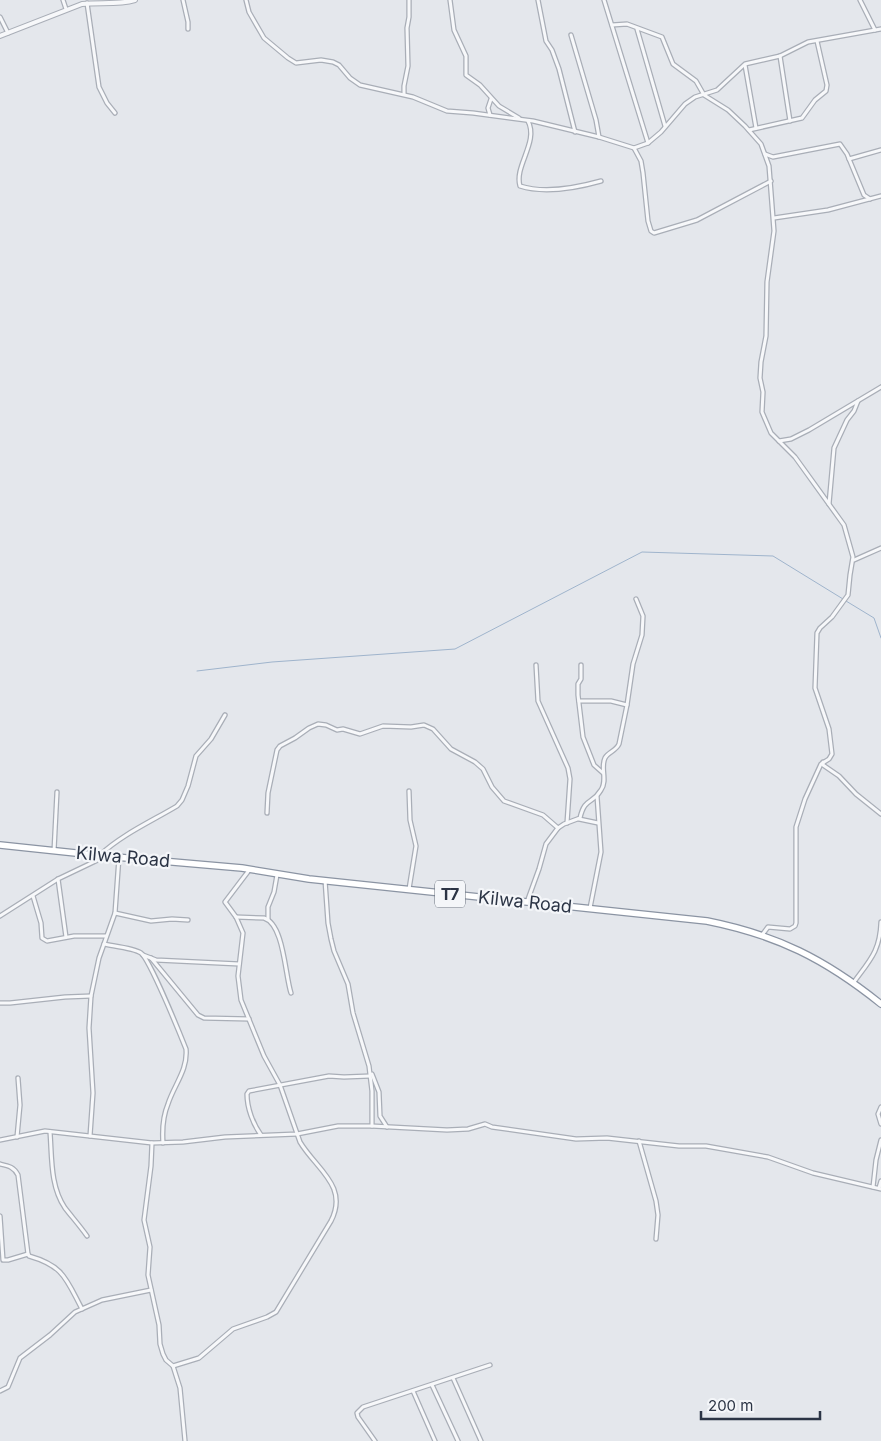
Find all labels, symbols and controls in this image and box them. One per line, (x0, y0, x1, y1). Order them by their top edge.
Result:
street label: Kilwa Road (75, 842, 171, 871)
road number: T7 (435, 881, 465, 908)
street label: Kilwa Road (477, 886, 573, 917)
scale bar (701, 1388, 820, 1420)
text: 200 m (708, 1396, 753, 1415)

